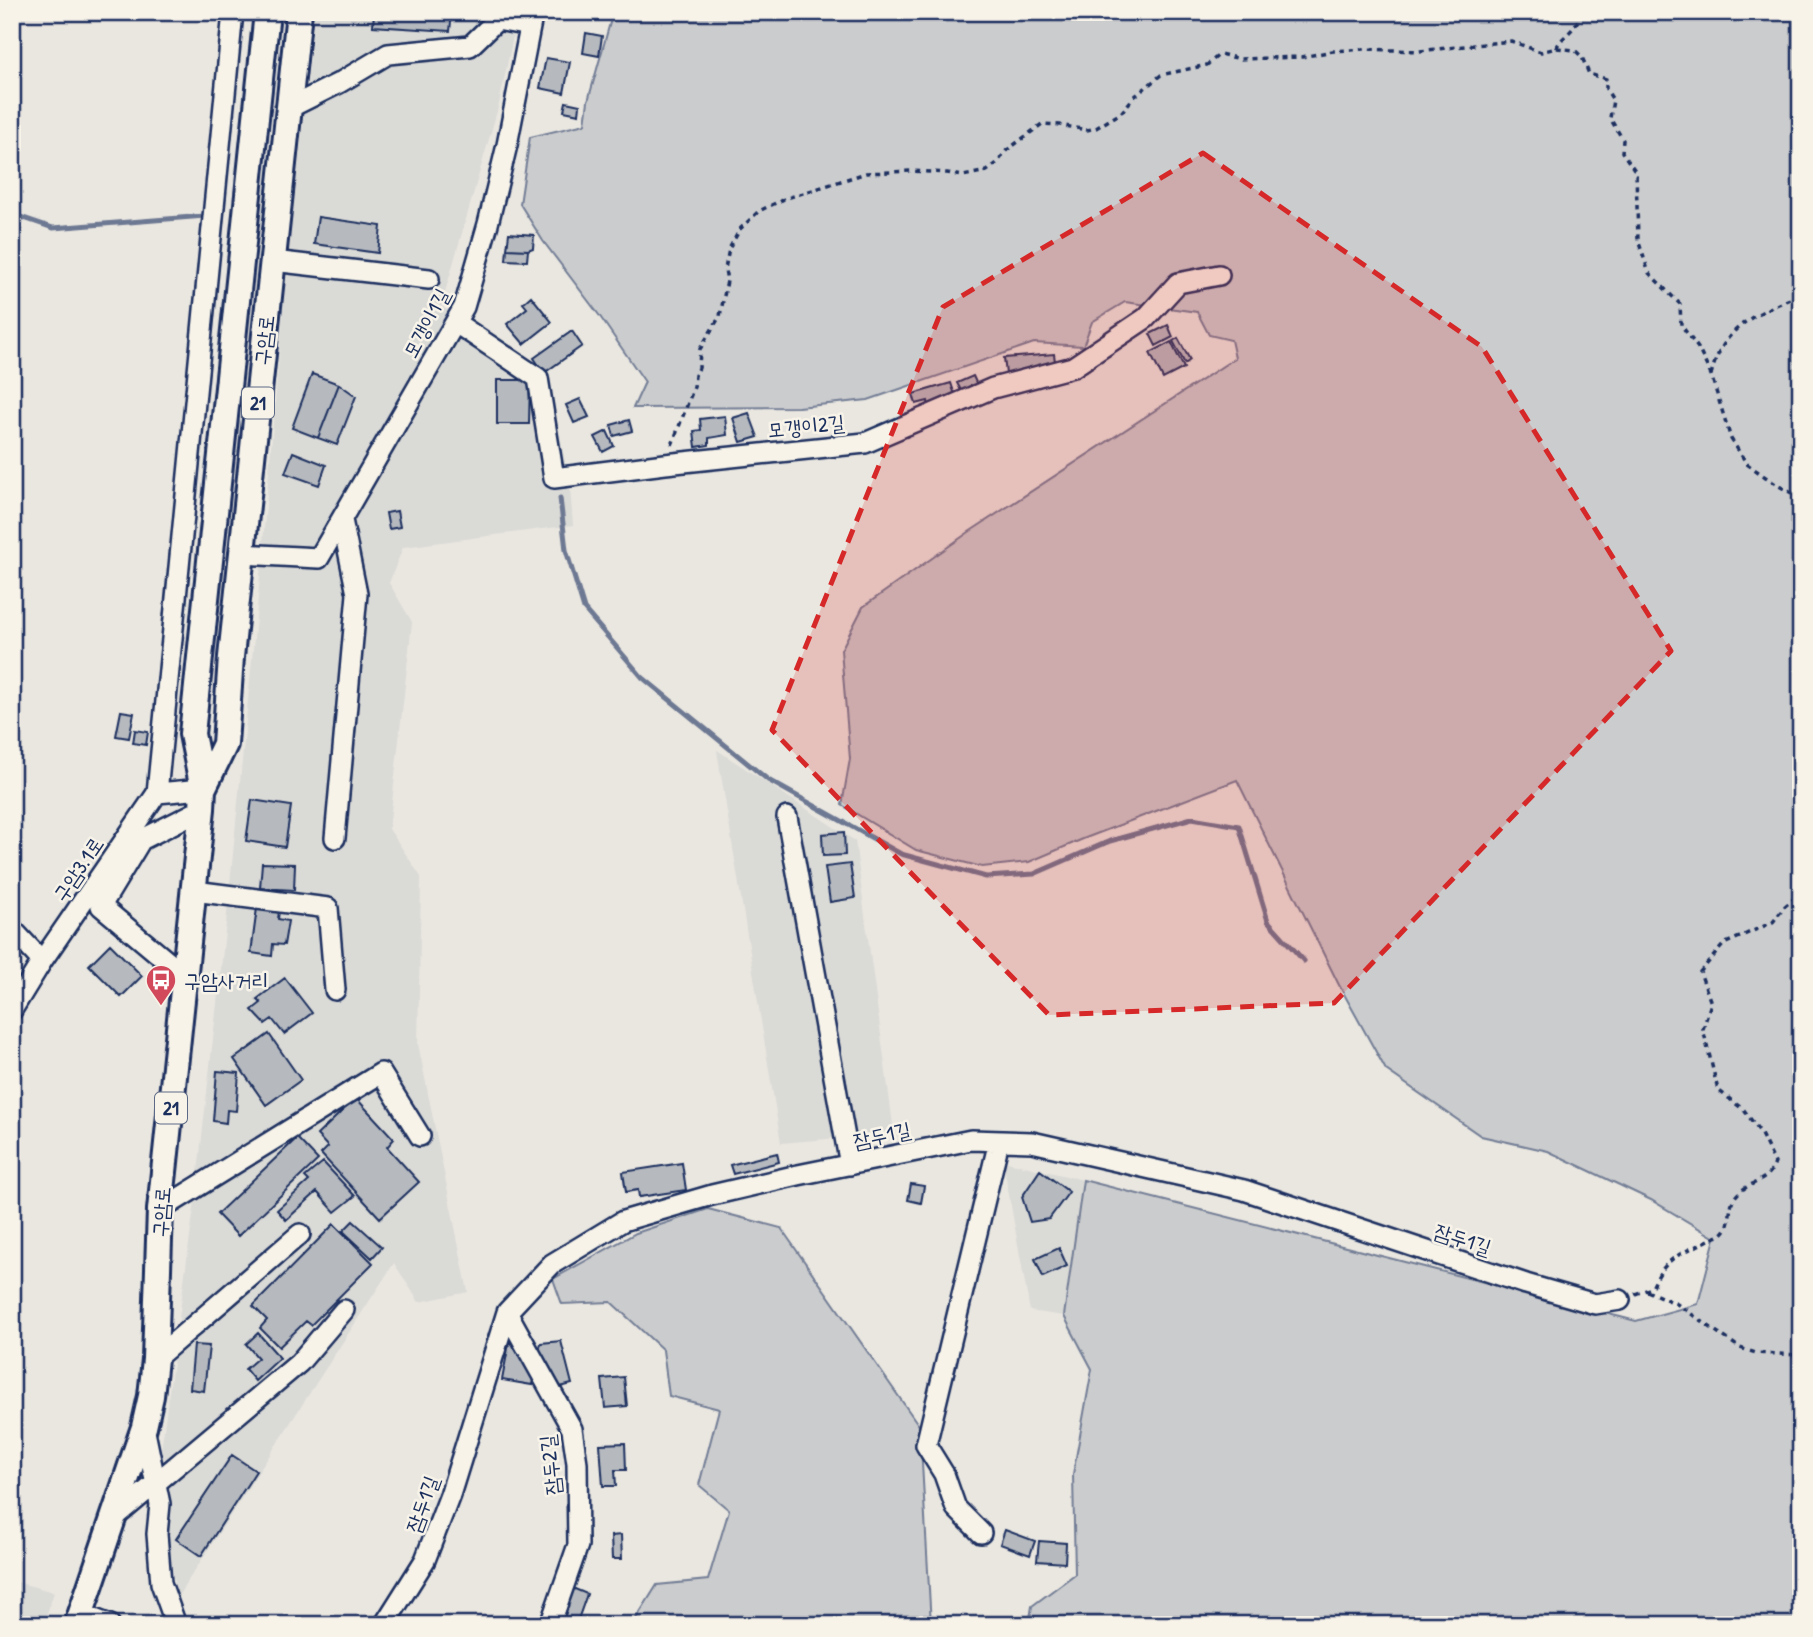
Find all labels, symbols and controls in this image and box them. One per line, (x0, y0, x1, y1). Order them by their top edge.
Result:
street label: 모갱이1길 (396, 283, 457, 363)
street label: 구암로 (247, 313, 281, 367)
road number: 21 (242, 388, 274, 418)
street label: 모갱이2길 (766, 408, 846, 444)
street label: 구암3.1로 (46, 831, 110, 907)
bus stop icon: 구암사거리 (144, 963, 178, 1007)
place label: 구암사거리 (184, 966, 269, 995)
road number: 21 (155, 1092, 187, 1124)
street label: 잠두1길 (850, 1115, 914, 1155)
street label: 구암로 (145, 1186, 177, 1238)
street label: 잠두1길 (1431, 1216, 1495, 1262)
street label: 잠두2길 (532, 1433, 568, 1497)
street label: 잠두1길 (398, 1472, 446, 1536)

